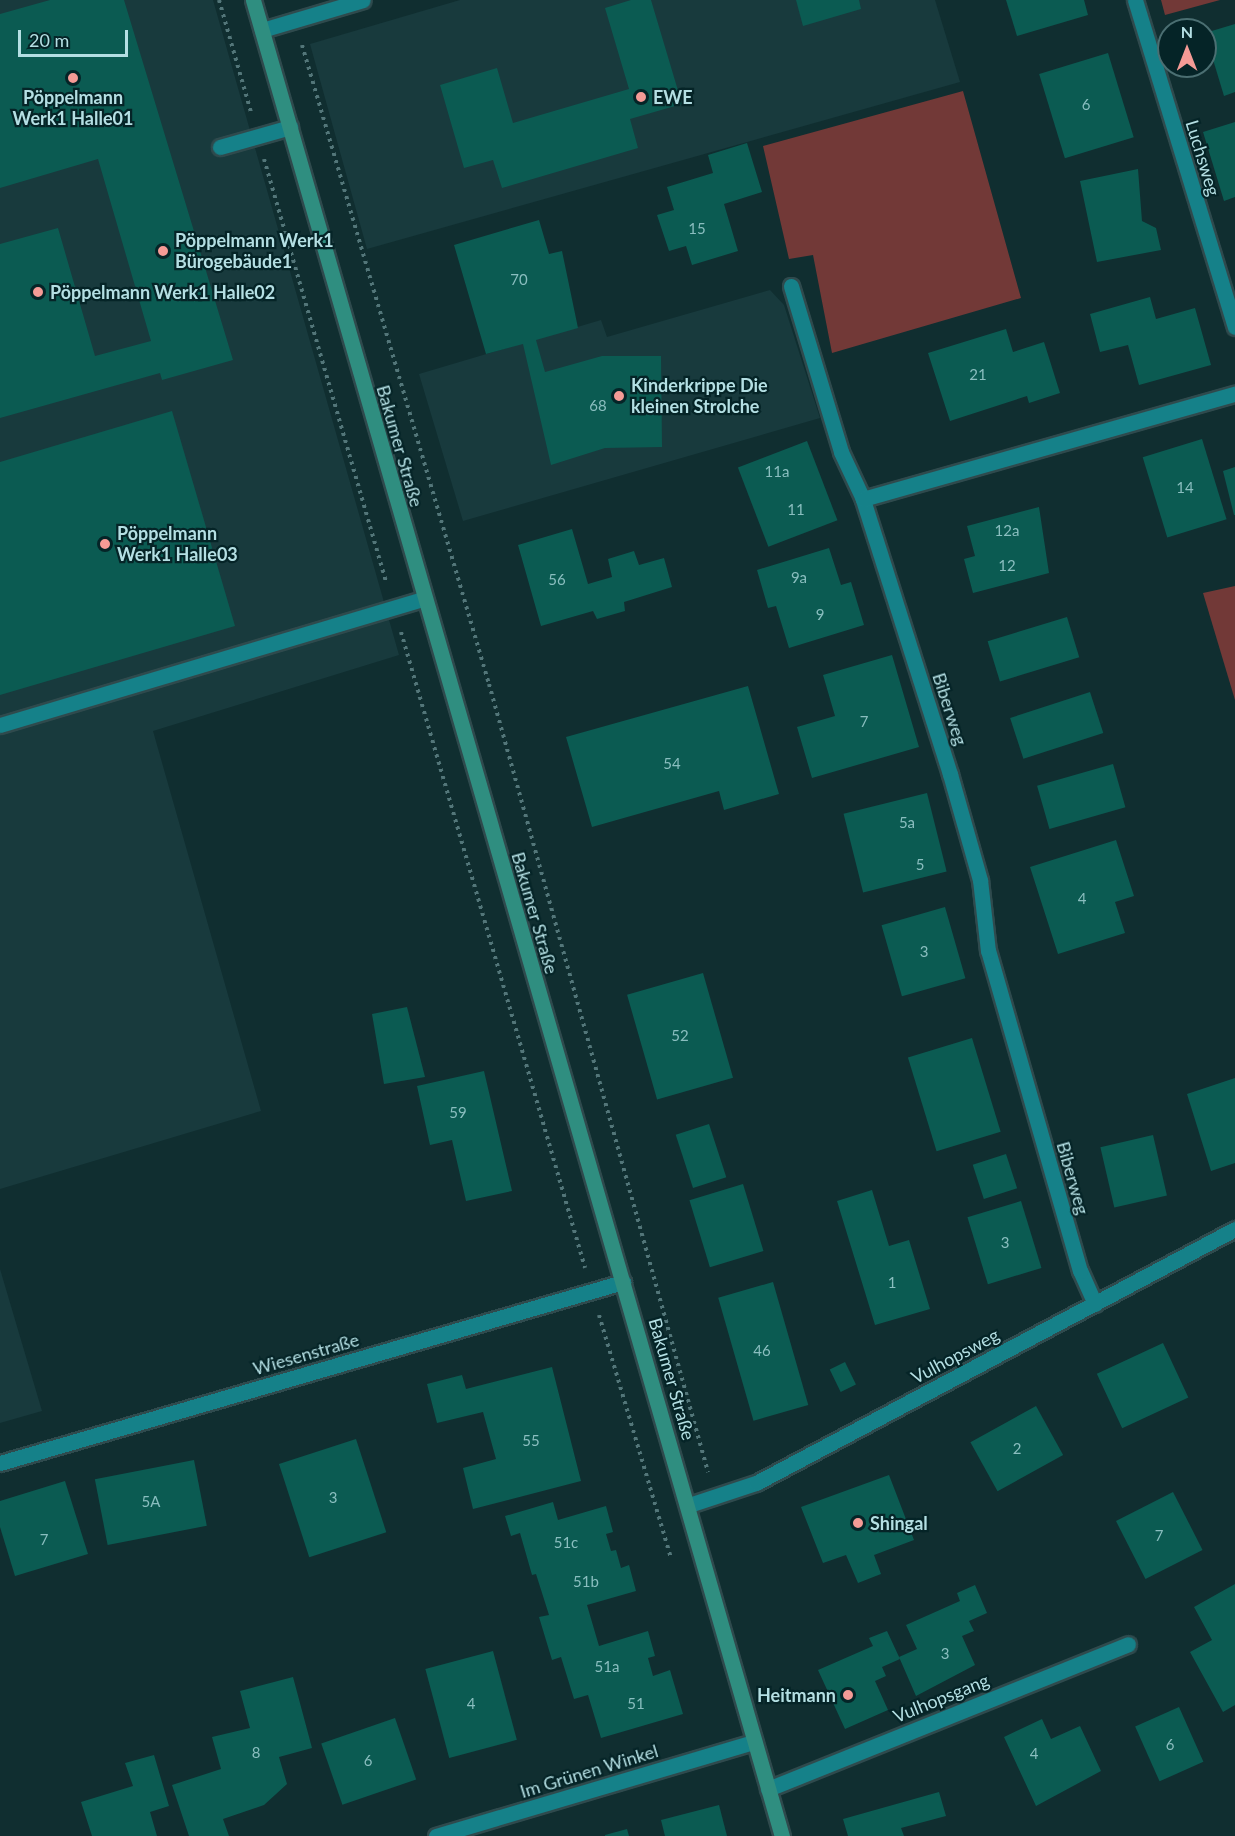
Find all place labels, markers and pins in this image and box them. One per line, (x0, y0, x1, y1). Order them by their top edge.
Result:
marker: Pöppelmann Werk1 Halle01 (66, 71, 80, 85)
place label: EWE (653, 86, 693, 108)
place label: Pöppelmann Werk1 Halle01 (13, 87, 133, 130)
marker: EWE (634, 90, 648, 104)
place label: Pöppelmann Werk1 Bürogebäude1 (175, 230, 334, 272)
marker: Pöppelmann Werk1 Bürogebäude1 (156, 244, 170, 258)
place label: Pöppelmann Werk1 Halle02 (50, 281, 275, 303)
marker: Pöppelmann Werk1 Halle02 (31, 285, 45, 299)
place label: Kinderkrippe Die kleinen Strolche (631, 375, 768, 418)
marker: Kinderkrippe Die kleinen Strolche (612, 389, 626, 403)
place label: Pöppelmann Werk1 Halle03 (117, 523, 238, 566)
marker: Pöppelmann Werk1 Halle03 (98, 537, 112, 551)
place label: Shingal (870, 1512, 928, 1534)
marker: Shingal (851, 1516, 865, 1530)
place label: Heitmann (757, 1684, 836, 1706)
marker: Heitmann (841, 1688, 855, 1702)

